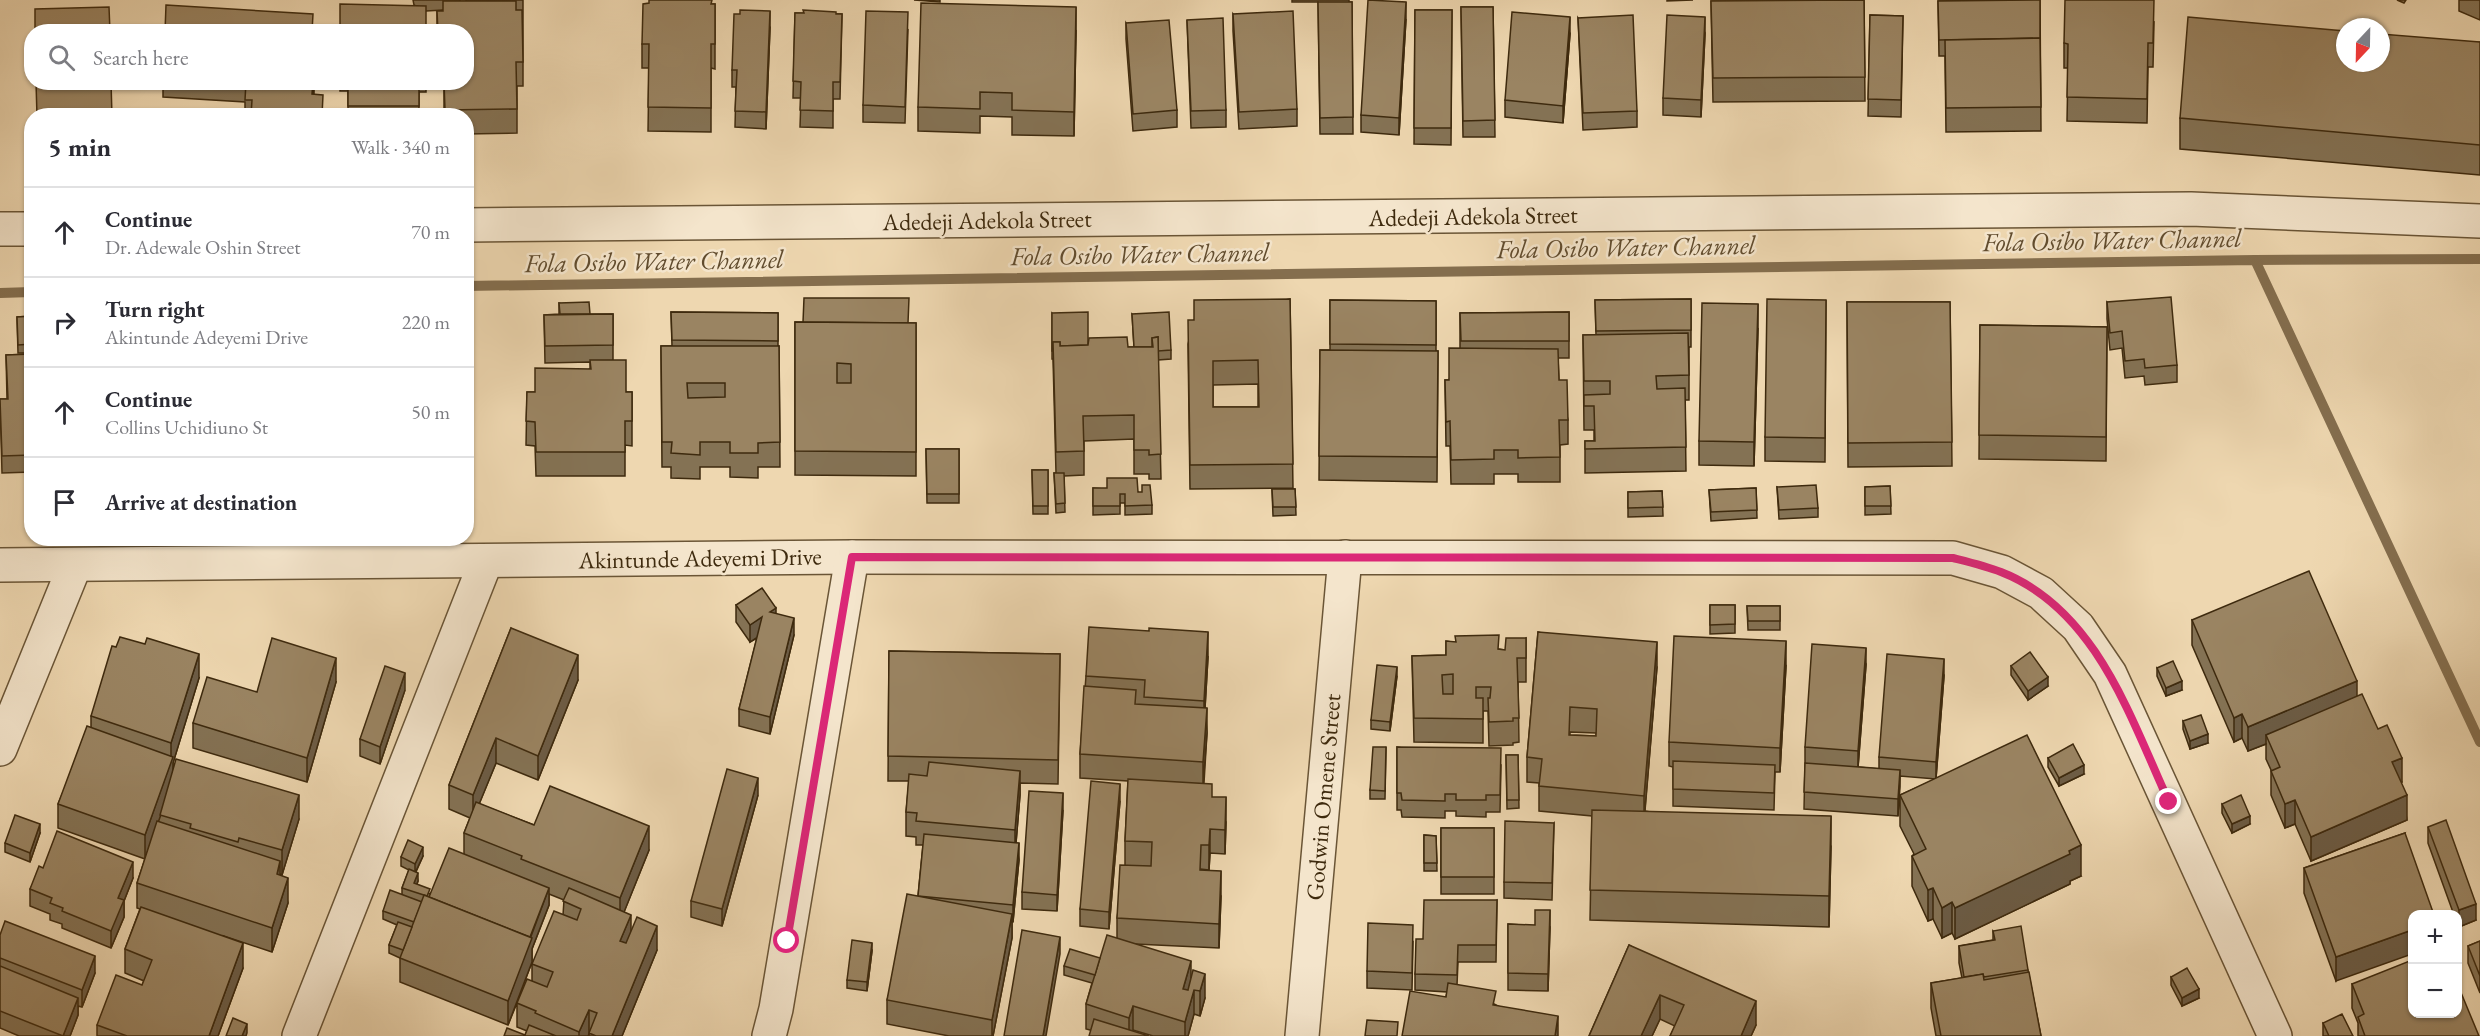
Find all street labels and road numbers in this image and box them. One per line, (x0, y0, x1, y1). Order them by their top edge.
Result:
street label: Adedeji Adekola Street (1367, 199, 1578, 233)
street label: Adedeji Adekola Street (881, 203, 1092, 237)
street label: Akintunde Adeyemi Drive (577, 540, 822, 576)
street label: Godwin Omene Street (1299, 692, 1348, 902)

